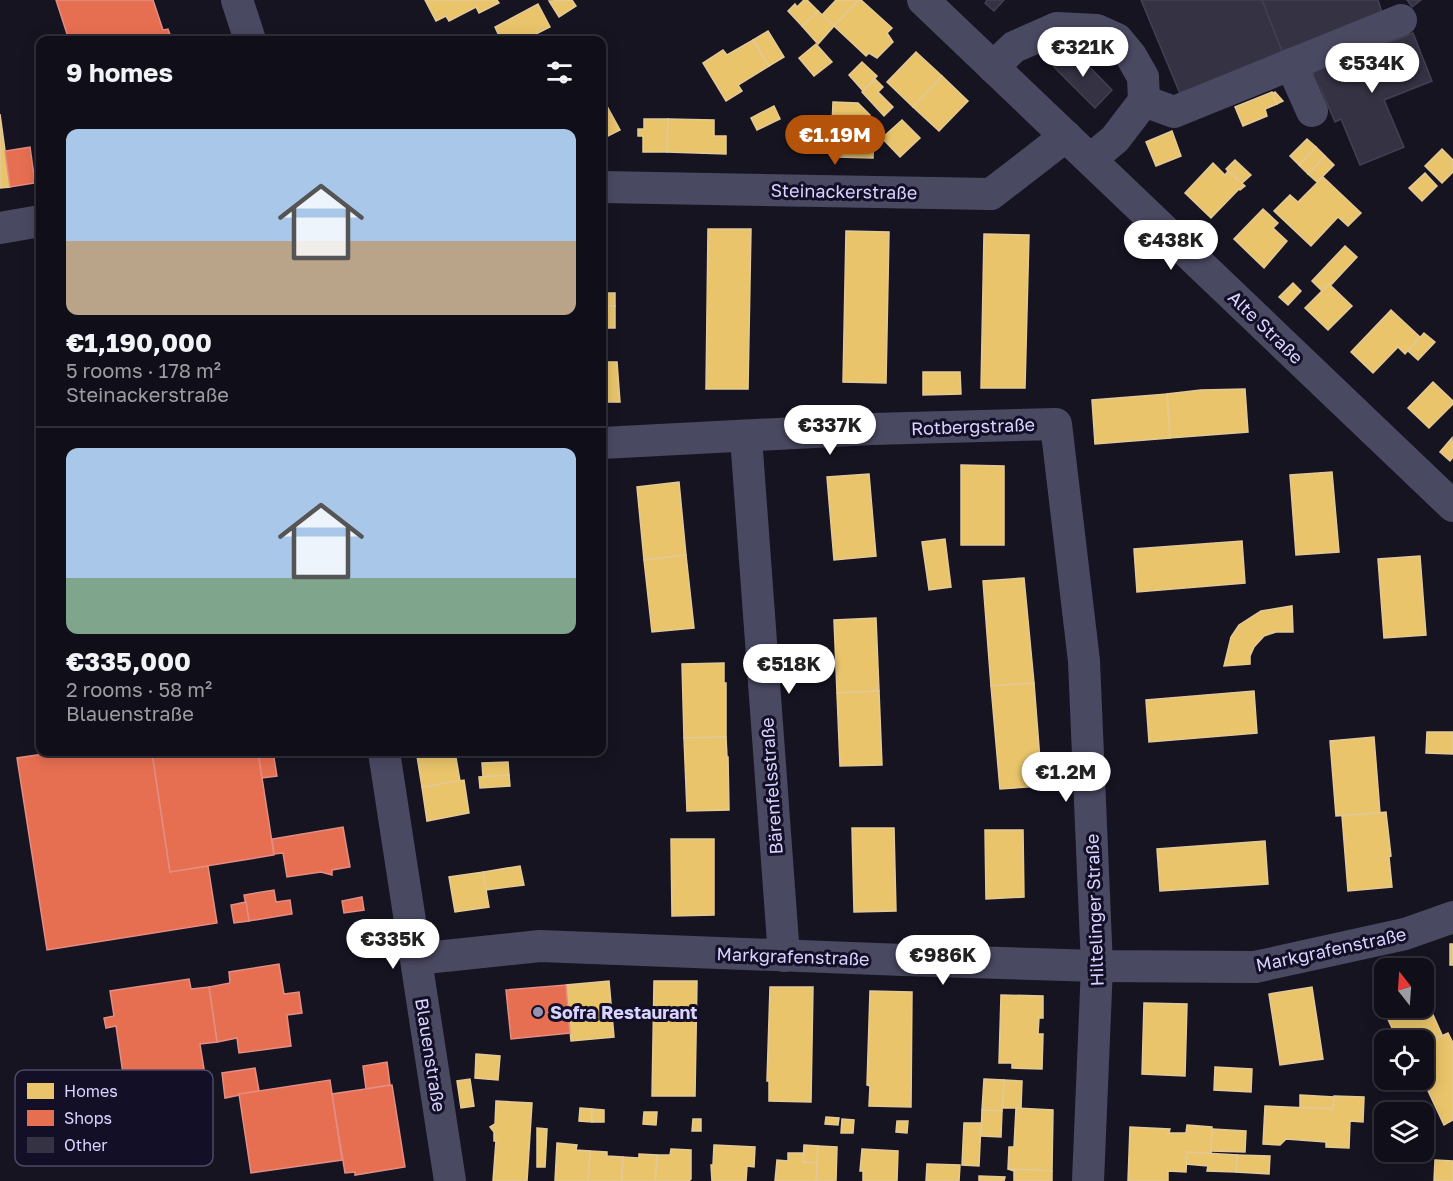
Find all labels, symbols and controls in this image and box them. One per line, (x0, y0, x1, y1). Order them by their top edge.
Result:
pin: €321K (1041, 27, 1125, 78)
text: €321K (1051, 34, 1115, 58)
pin: €534K (1330, 43, 1414, 94)
text: €534K (1339, 50, 1405, 74)
icon: filters (543, 56, 576, 89)
text: 9 homes (66, 57, 173, 88)
pin: €1.19M (786, 115, 884, 166)
text: €1.19M (799, 122, 871, 146)
icon: home (267, 168, 375, 276)
street label: Steinackerstraße (771, 179, 917, 203)
pin: €438K (1129, 220, 1213, 271)
text: €438K (1138, 227, 1204, 251)
street label: Alte Straße (1224, 286, 1308, 368)
text: €1,190,000 (66, 327, 212, 358)
text: 5 rooms · 178 m² (66, 358, 221, 382)
text: Steinackerstraße (66, 382, 229, 406)
pin: €337K (788, 405, 872, 456)
text: €337K (798, 412, 862, 436)
street label: Rotbergstraße (911, 413, 1035, 439)
icon: home (267, 487, 375, 595)
pin: €518K (747, 644, 831, 695)
text: €335,000 (66, 646, 191, 677)
text: €518K (757, 651, 821, 675)
text: 2 rooms · 58 m² (66, 677, 212, 701)
text: Blauenstraße (66, 701, 194, 725)
street label: Bärenfelsstraße (755, 717, 787, 855)
pin: €1.2M (1024, 752, 1108, 803)
text: €1.2M (1036, 759, 1096, 783)
street label: Hiltelinger Straße (1080, 833, 1108, 987)
pin: €335K (351, 919, 435, 970)
street label: Markgrafenstraße (1254, 922, 1408, 976)
text: €335K (360, 926, 426, 950)
pin: €986K (901, 935, 985, 986)
street label: Markgrafenstraße (716, 942, 870, 970)
text: €986K (910, 942, 976, 966)
north arrow (1374, 958, 1434, 1018)
map controls (1374, 958, 1434, 1162)
street label: Blauenstraße (411, 996, 451, 1114)
place label: Sofra Restaurant (550, 1001, 698, 1023)
marker: Sofra Restaurant (531, 1005, 545, 1019)
button: locate (1374, 1030, 1434, 1090)
legend (15, 1070, 213, 1166)
text: Homes (64, 1081, 118, 1101)
button: layers (1374, 1102, 1434, 1162)
text: Shops (64, 1108, 112, 1128)
text: Other (64, 1135, 108, 1155)

